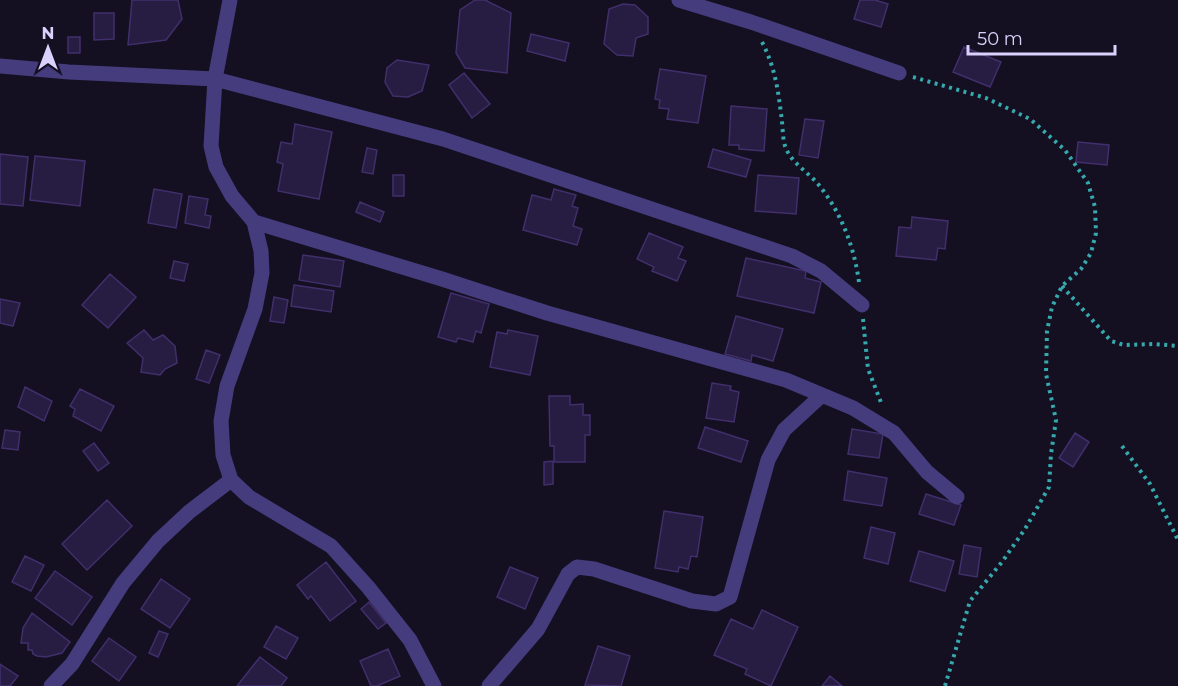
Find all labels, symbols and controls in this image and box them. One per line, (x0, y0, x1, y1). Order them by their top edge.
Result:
north arrow (18, 18, 78, 78)
scale bar (968, 18, 1115, 56)
text: N (42, 24, 54, 43)
text: 50 m (977, 28, 1023, 50)

